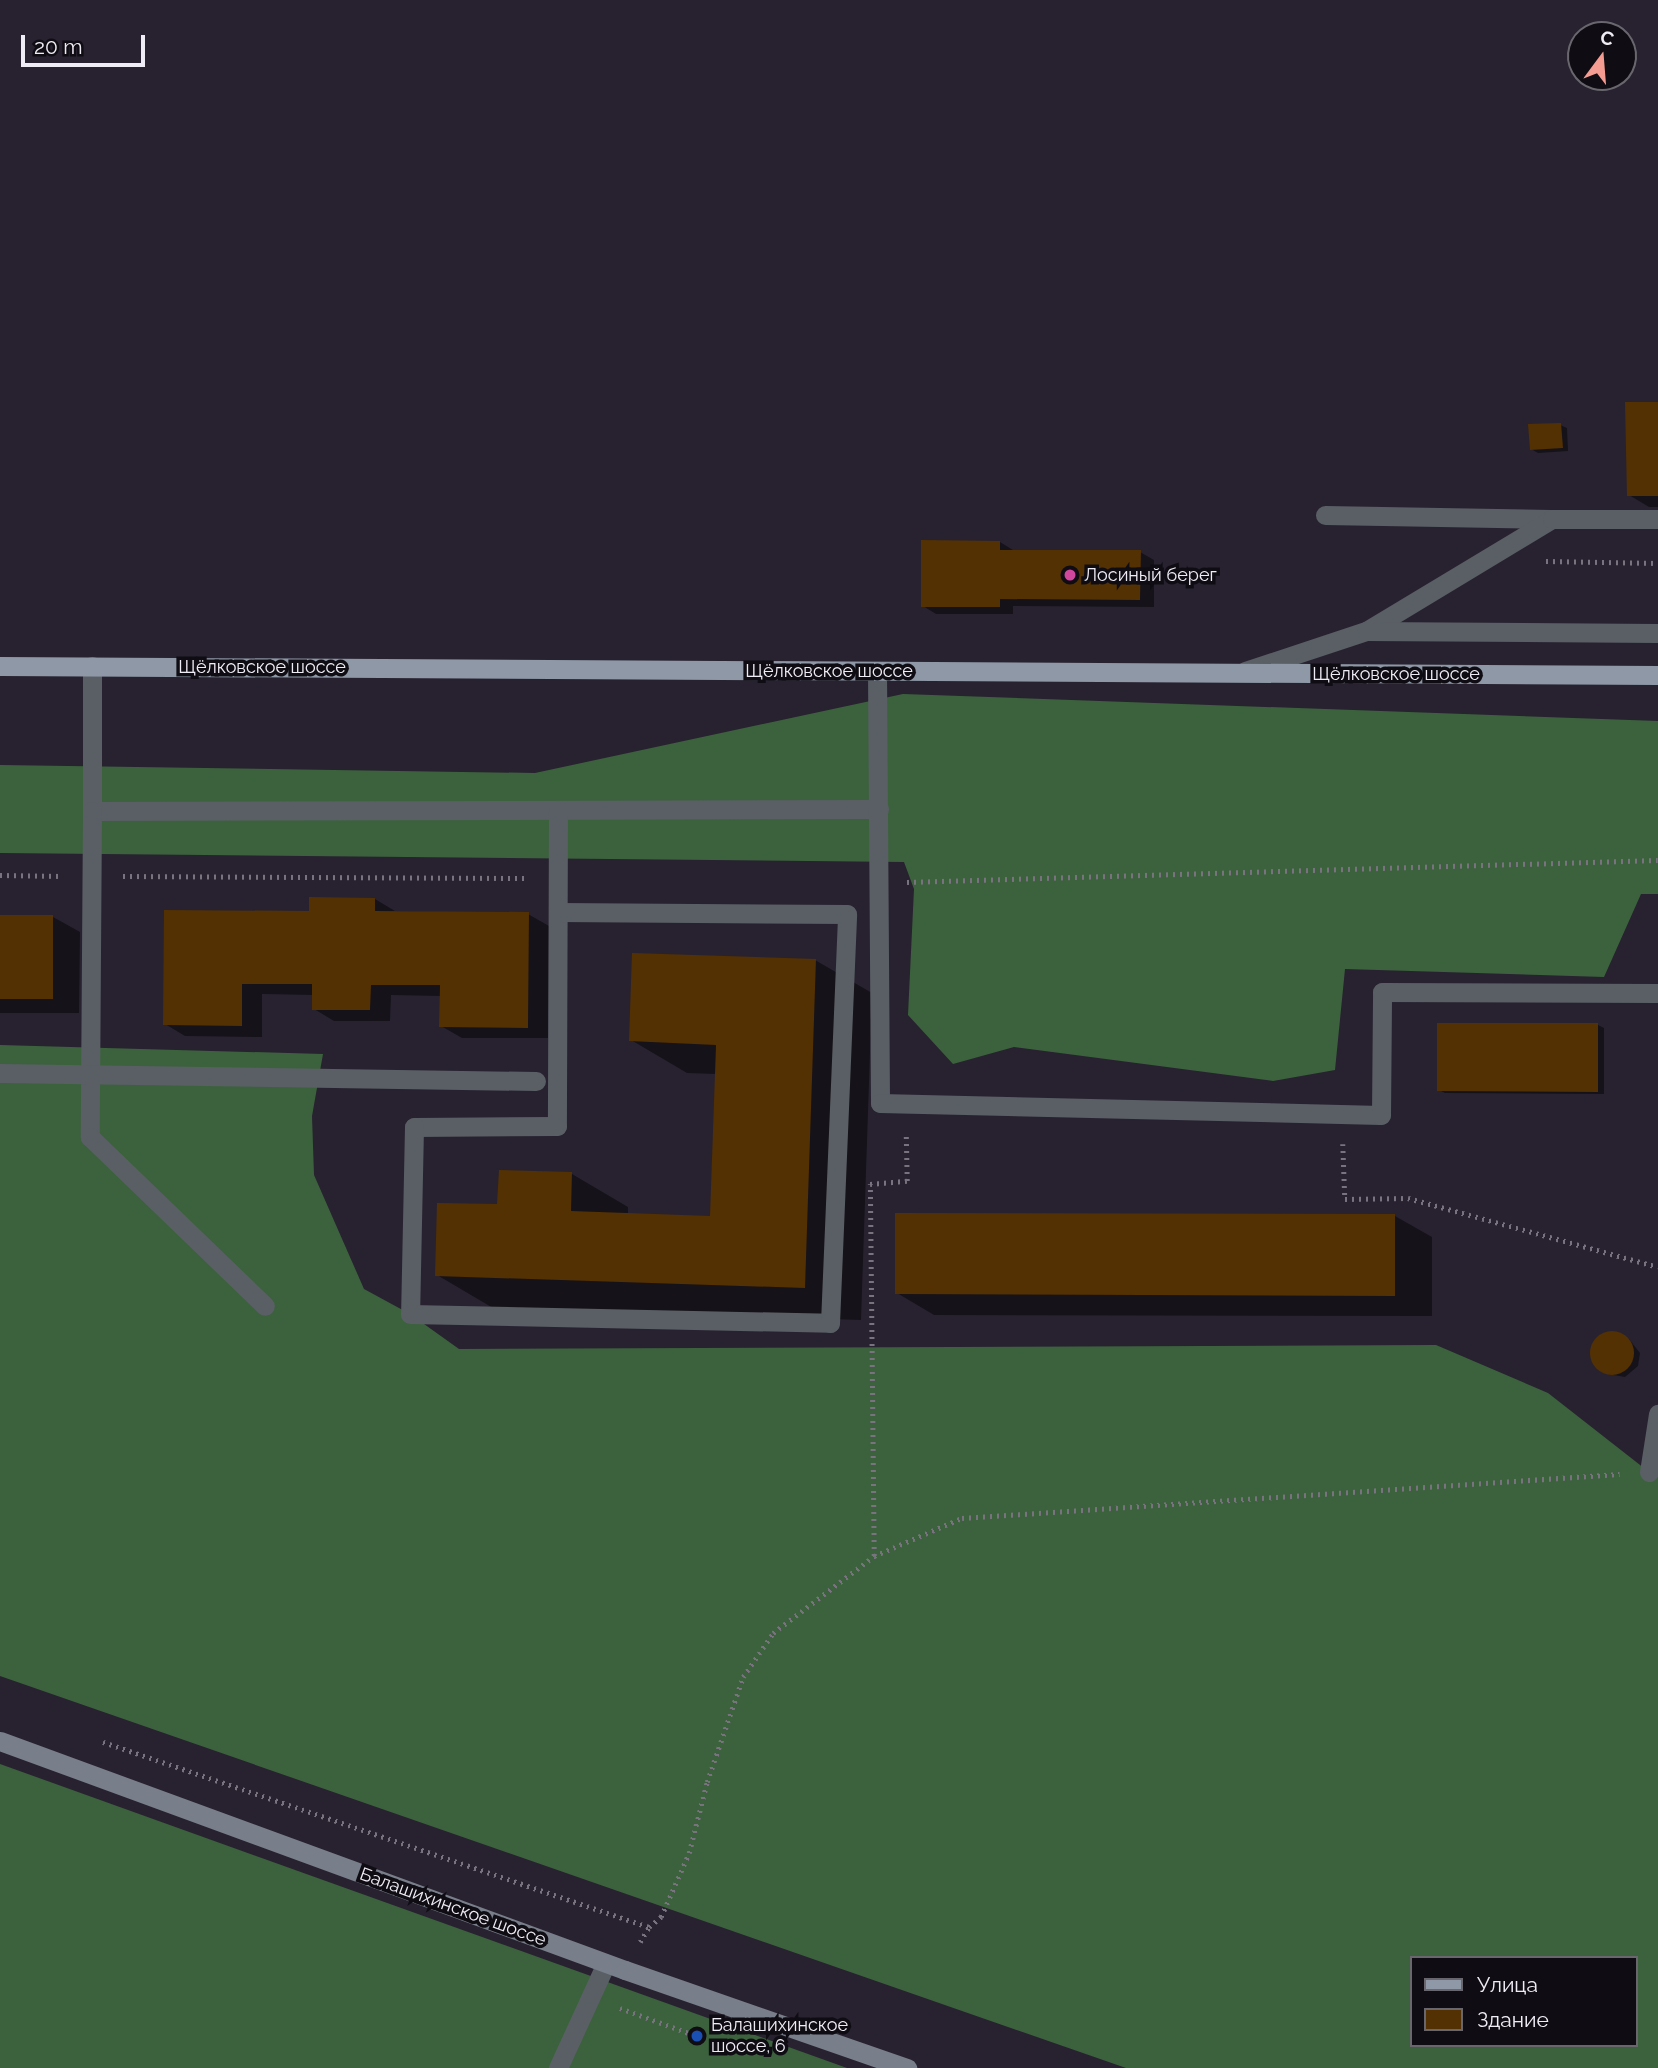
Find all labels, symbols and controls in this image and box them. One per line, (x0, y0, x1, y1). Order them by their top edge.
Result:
scale bar (24, 21, 149, 65)
north arrow (1567, 21, 1637, 91)
text: С (1598, 25, 1617, 50)
text: 20 m (34, 34, 82, 59)
place label: Лосиный берег (1084, 564, 1217, 586)
marker: Лосиный берег (1062, 567, 1078, 583)
street label: Щёлковское шоссе (178, 656, 346, 678)
street label: Щёлковское шоссе (745, 660, 913, 682)
street label: Щёлковское шоссе (1312, 663, 1480, 685)
street label: Балашихинское шоссе (357, 1863, 549, 1951)
legend (1410, 1956, 1637, 2047)
text: Улица (1477, 1972, 1538, 1997)
text: Здание (1477, 2007, 1549, 2032)
place label: Балашихинское шоссе, 6 (711, 2015, 848, 2058)
marker: Балашихинское шоссе, 6 (689, 2028, 705, 2044)

